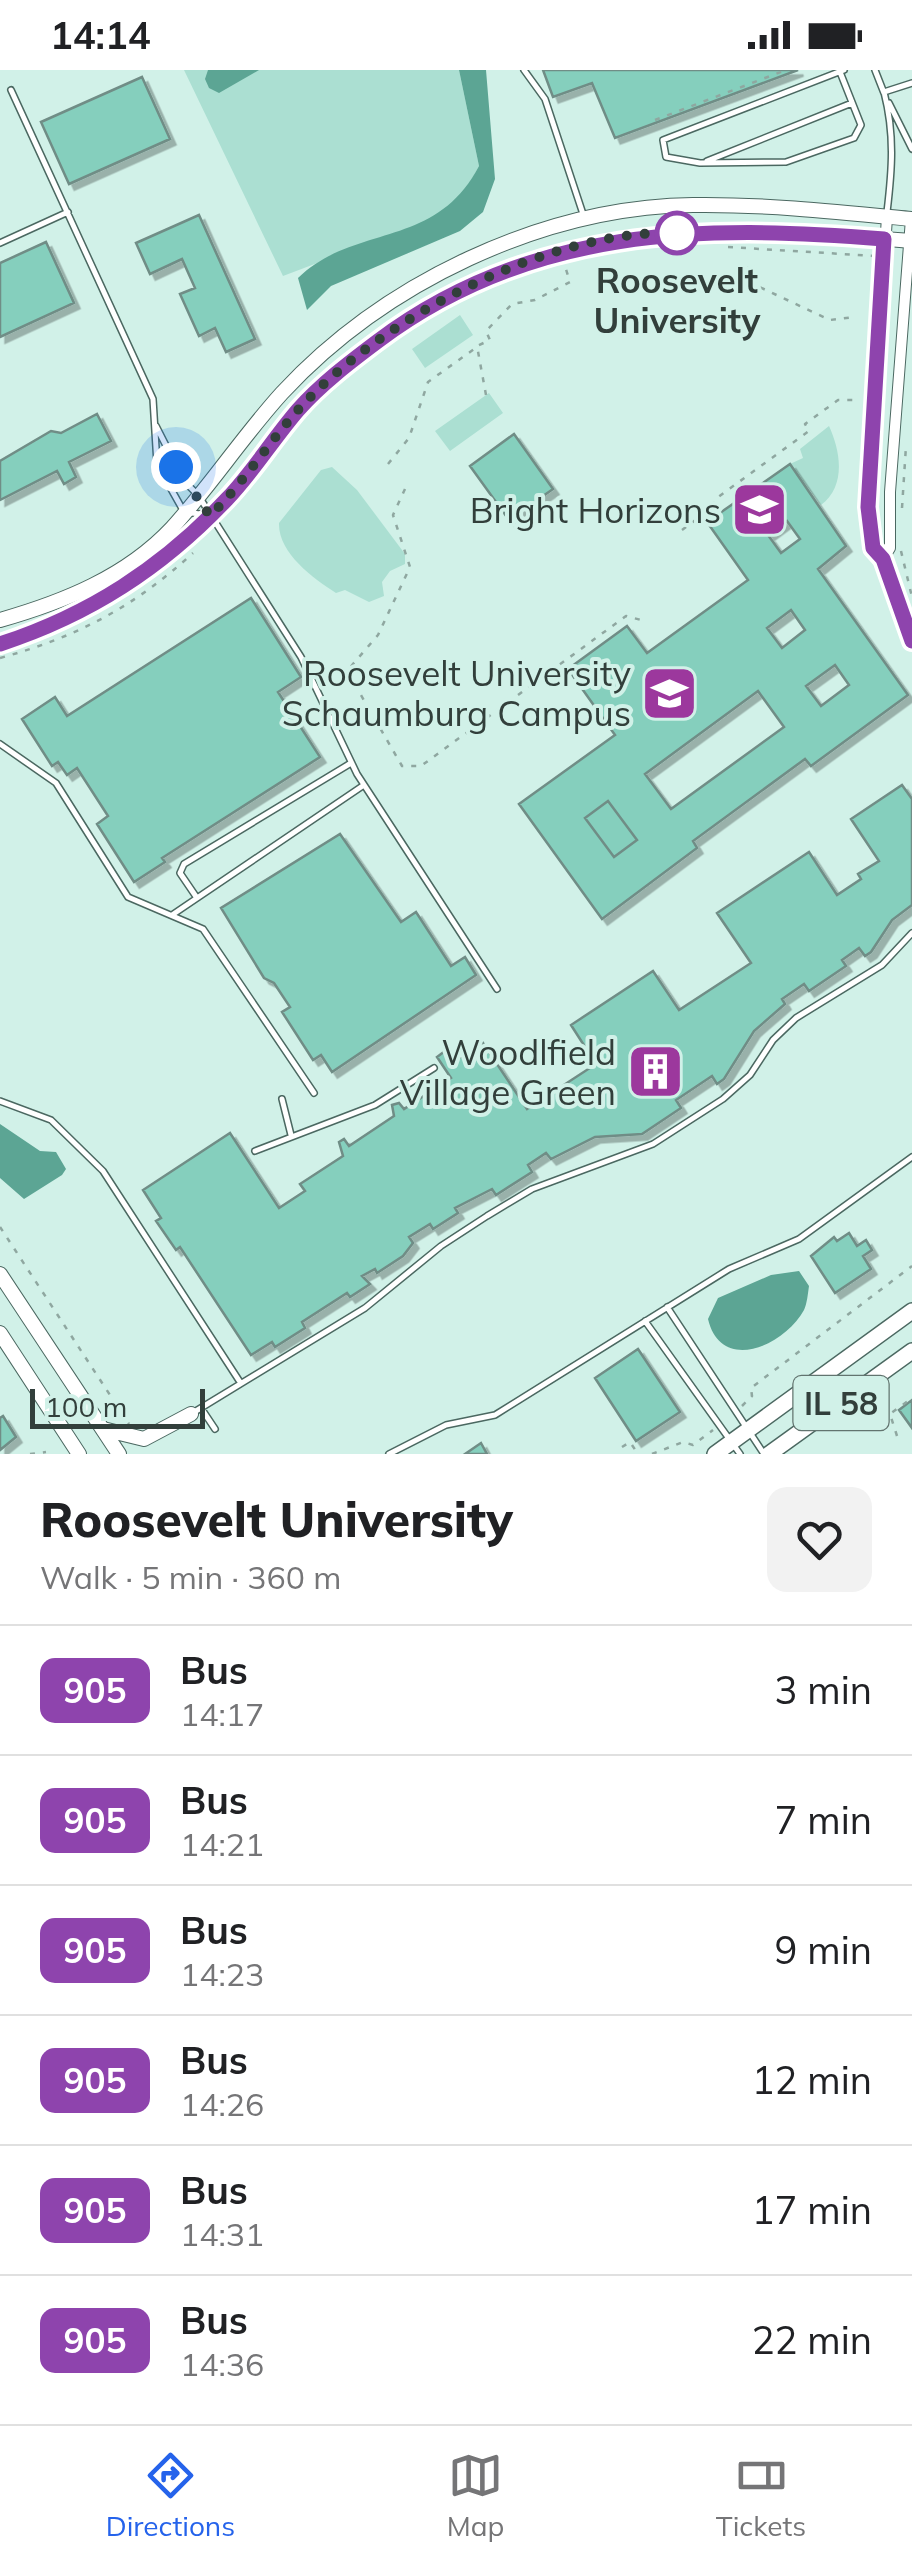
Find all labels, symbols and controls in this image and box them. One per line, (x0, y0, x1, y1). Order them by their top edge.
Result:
text: 14:14 (50, 11, 151, 59)
marker: Roosevelt University (656, 212, 698, 254)
place label: Roosevelt University (594, 258, 761, 342)
your location (151, 442, 201, 492)
school or university icon: Bright Horizons (730, 480, 790, 540)
place label: Bright Horizons (470, 488, 721, 532)
place label: Roosevelt University Schaumburg Campus (282, 651, 631, 735)
school or university icon: Roosevelt University Schaumburg Campus (640, 663, 700, 723)
place label: Woodlfield Village Green (400, 1030, 616, 1114)
building icon: Woodlfield Village Green (625, 1042, 685, 1102)
road number: IL 58 (794, 1376, 888, 1430)
scale bar (30, 1384, 205, 1428)
text: 100 m (45, 1389, 127, 1424)
button: heart (767, 1487, 872, 1592)
text: Roosevelt University (40, 1489, 513, 1549)
text: Walk · 5 min · 360 m (40, 1557, 341, 1597)
text: Bus (180, 1646, 248, 1694)
text: 3 min (775, 1666, 872, 1714)
text: 905 (63, 1668, 127, 1712)
text: 14:17 (180, 1694, 264, 1734)
text: Bus (180, 1776, 248, 1824)
text: 7 min (775, 1796, 872, 1844)
text: 905 (63, 1798, 127, 1842)
text: 14:21 (180, 1824, 264, 1864)
text: Bus (180, 1906, 248, 1954)
text: 9 min (775, 1926, 872, 1974)
text: 905 (63, 1928, 127, 1972)
text: 14:23 (180, 1954, 264, 1994)
text: Bus (180, 2036, 248, 2084)
text: 12 min (752, 2056, 872, 2104)
text: 905 (63, 2058, 127, 2102)
text: 14:26 (180, 2084, 264, 2124)
text: Bus (180, 2166, 248, 2214)
text: 17 min (752, 2186, 872, 2234)
text: 905 (63, 2188, 127, 2232)
text: 14:31 (180, 2214, 264, 2254)
text: Bus (180, 2296, 248, 2344)
text: 22 min (752, 2316, 872, 2364)
text: 905 (63, 2318, 127, 2362)
text: 14:36 (180, 2344, 264, 2384)
tab: Directions (106, 2448, 235, 2543)
tab: Map (447, 2448, 504, 2543)
tab: Tickets (716, 2448, 806, 2543)

